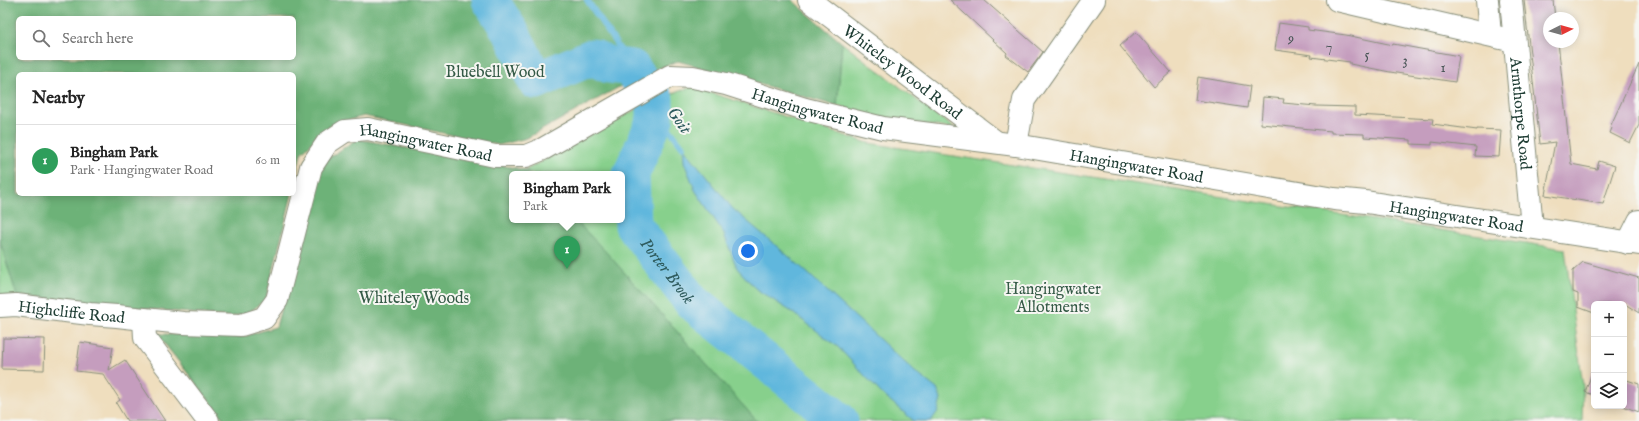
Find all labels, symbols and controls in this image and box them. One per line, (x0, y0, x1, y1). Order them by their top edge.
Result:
north arrow (1543, 12, 1579, 48)
search box (16, 16, 296, 60)
street label: Whiteley Wood Road (838, 21, 966, 125)
icon: search (30, 27, 52, 49)
text: Search here (62, 29, 133, 48)
house number: 9 (1287, 30, 1294, 48)
house number: 7 (1326, 38, 1332, 56)
house number: 5 (1364, 46, 1370, 64)
house number: 3 (1402, 52, 1408, 70)
street label: Armthorpe Road (1504, 55, 1535, 171)
house number: 1 (1440, 59, 1446, 77)
park label: Bluebell Wood (446, 63, 545, 83)
street label: Hangingwater Road (749, 85, 885, 140)
text: Nearby (32, 88, 85, 109)
water label: Goit (662, 103, 696, 139)
street label: Hangingwater Road (358, 121, 494, 167)
text: Bingham Park (70, 143, 158, 162)
street label: Hangingwater Road (1068, 146, 1205, 189)
text: 1 (43, 152, 47, 169)
text: 60 m (255, 152, 280, 169)
text: Park · Hangingwater Road (70, 162, 213, 179)
popup (509, 171, 625, 223)
text: Bingham Park (523, 179, 611, 198)
text: Park (523, 198, 548, 215)
street label: Hangingwater Road (1388, 198, 1525, 238)
water label: Porter Brook (635, 234, 699, 309)
pin: 1 (554, 236, 580, 269)
your location (738, 241, 758, 261)
park label: Hangingwater Allotments (1005, 280, 1101, 318)
park label: Whiteley Woods (359, 289, 470, 309)
street label: Highcliffe Road (17, 297, 126, 329)
map controls (1591, 301, 1627, 409)
button: + (1591, 301, 1627, 337)
button: − (1591, 337, 1627, 373)
button: layers (1591, 373, 1627, 409)

